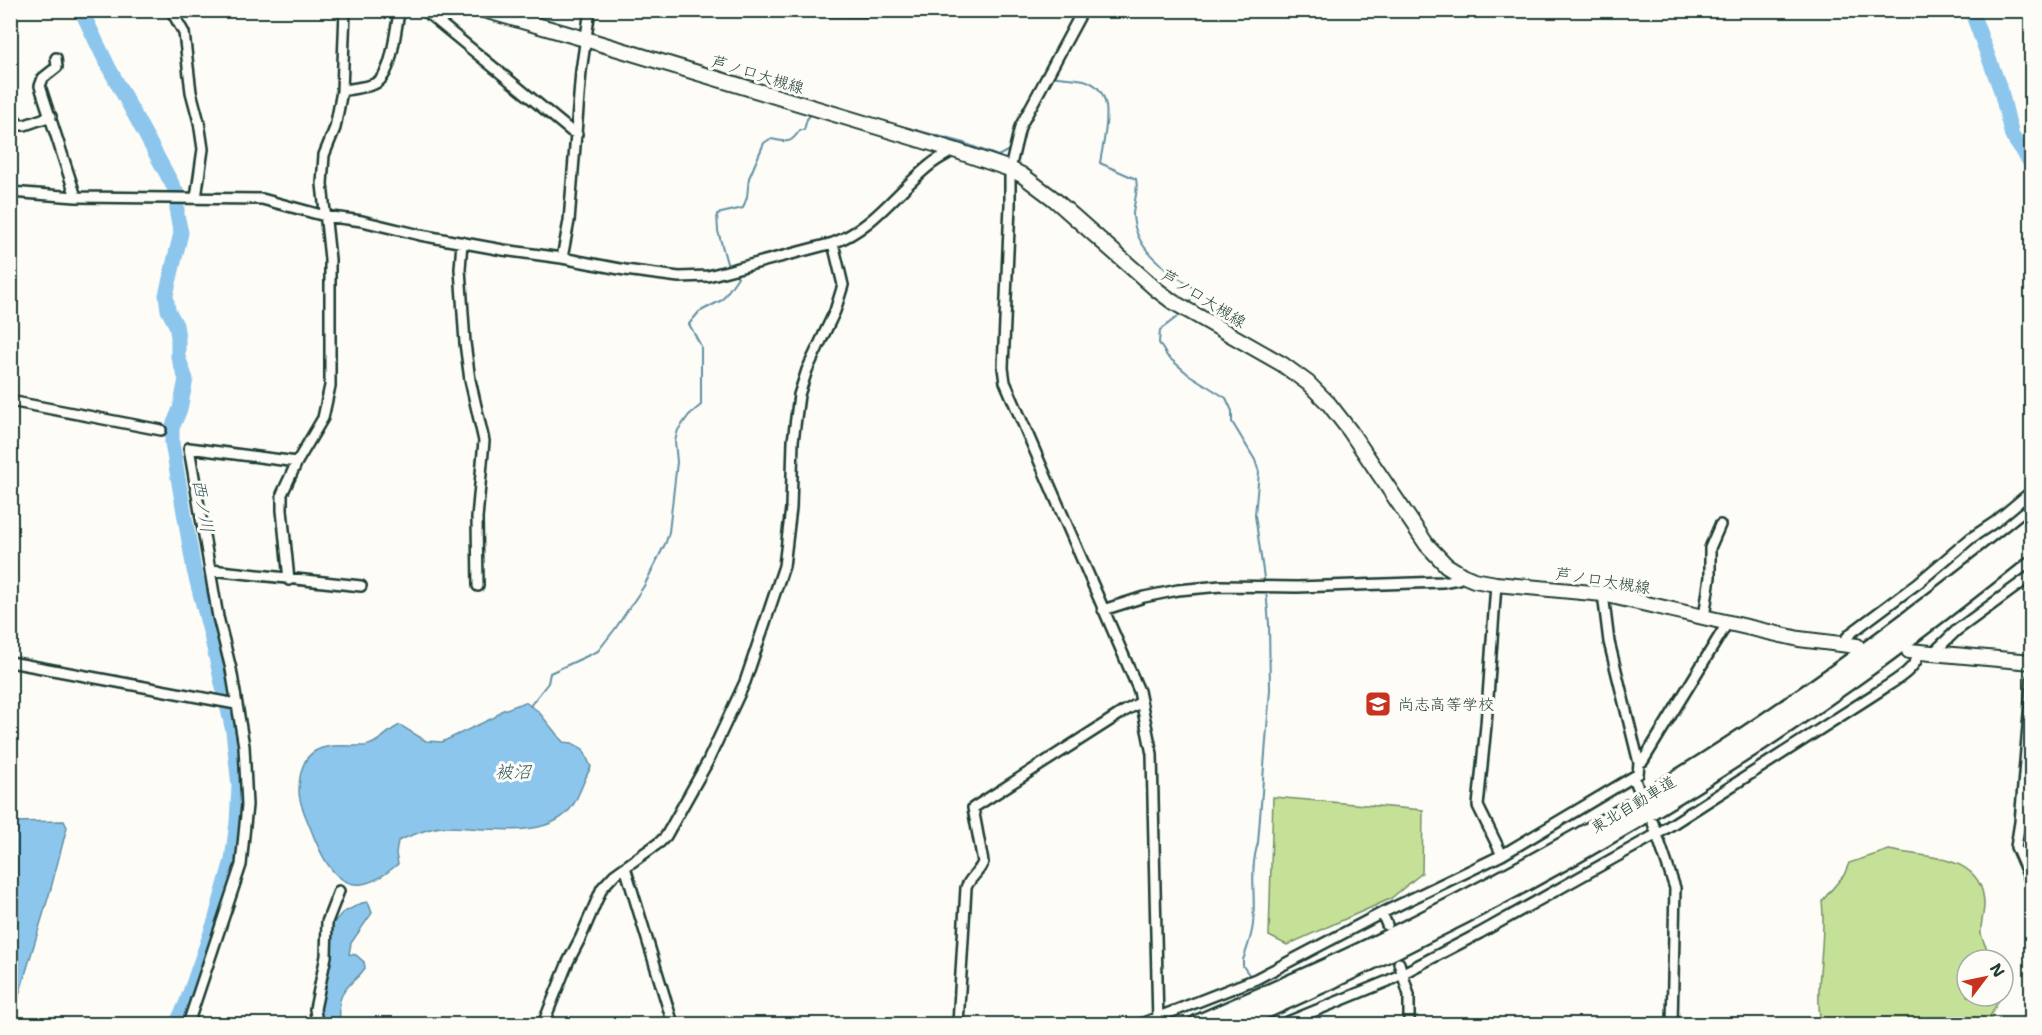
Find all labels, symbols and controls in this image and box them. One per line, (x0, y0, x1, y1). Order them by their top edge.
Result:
street label: 芦ノ口大槻線 (709, 50, 807, 99)
street label: 芦ノ口大槻線 (1157, 264, 1250, 333)
water label: 西ノ川 (186, 477, 220, 535)
street label: 芦ノ口大槻線 (1554, 563, 1652, 598)
school or university icon: 尚志高等学校 (1363, 689, 1393, 719)
place label: 尚志高等学校 (1398, 694, 1494, 715)
water label: 被沼 (495, 760, 533, 784)
street label: 東北自動車道 (1587, 771, 1680, 838)
north arrow (1955, 948, 2015, 1008)
text: N (1985, 959, 2010, 981)

